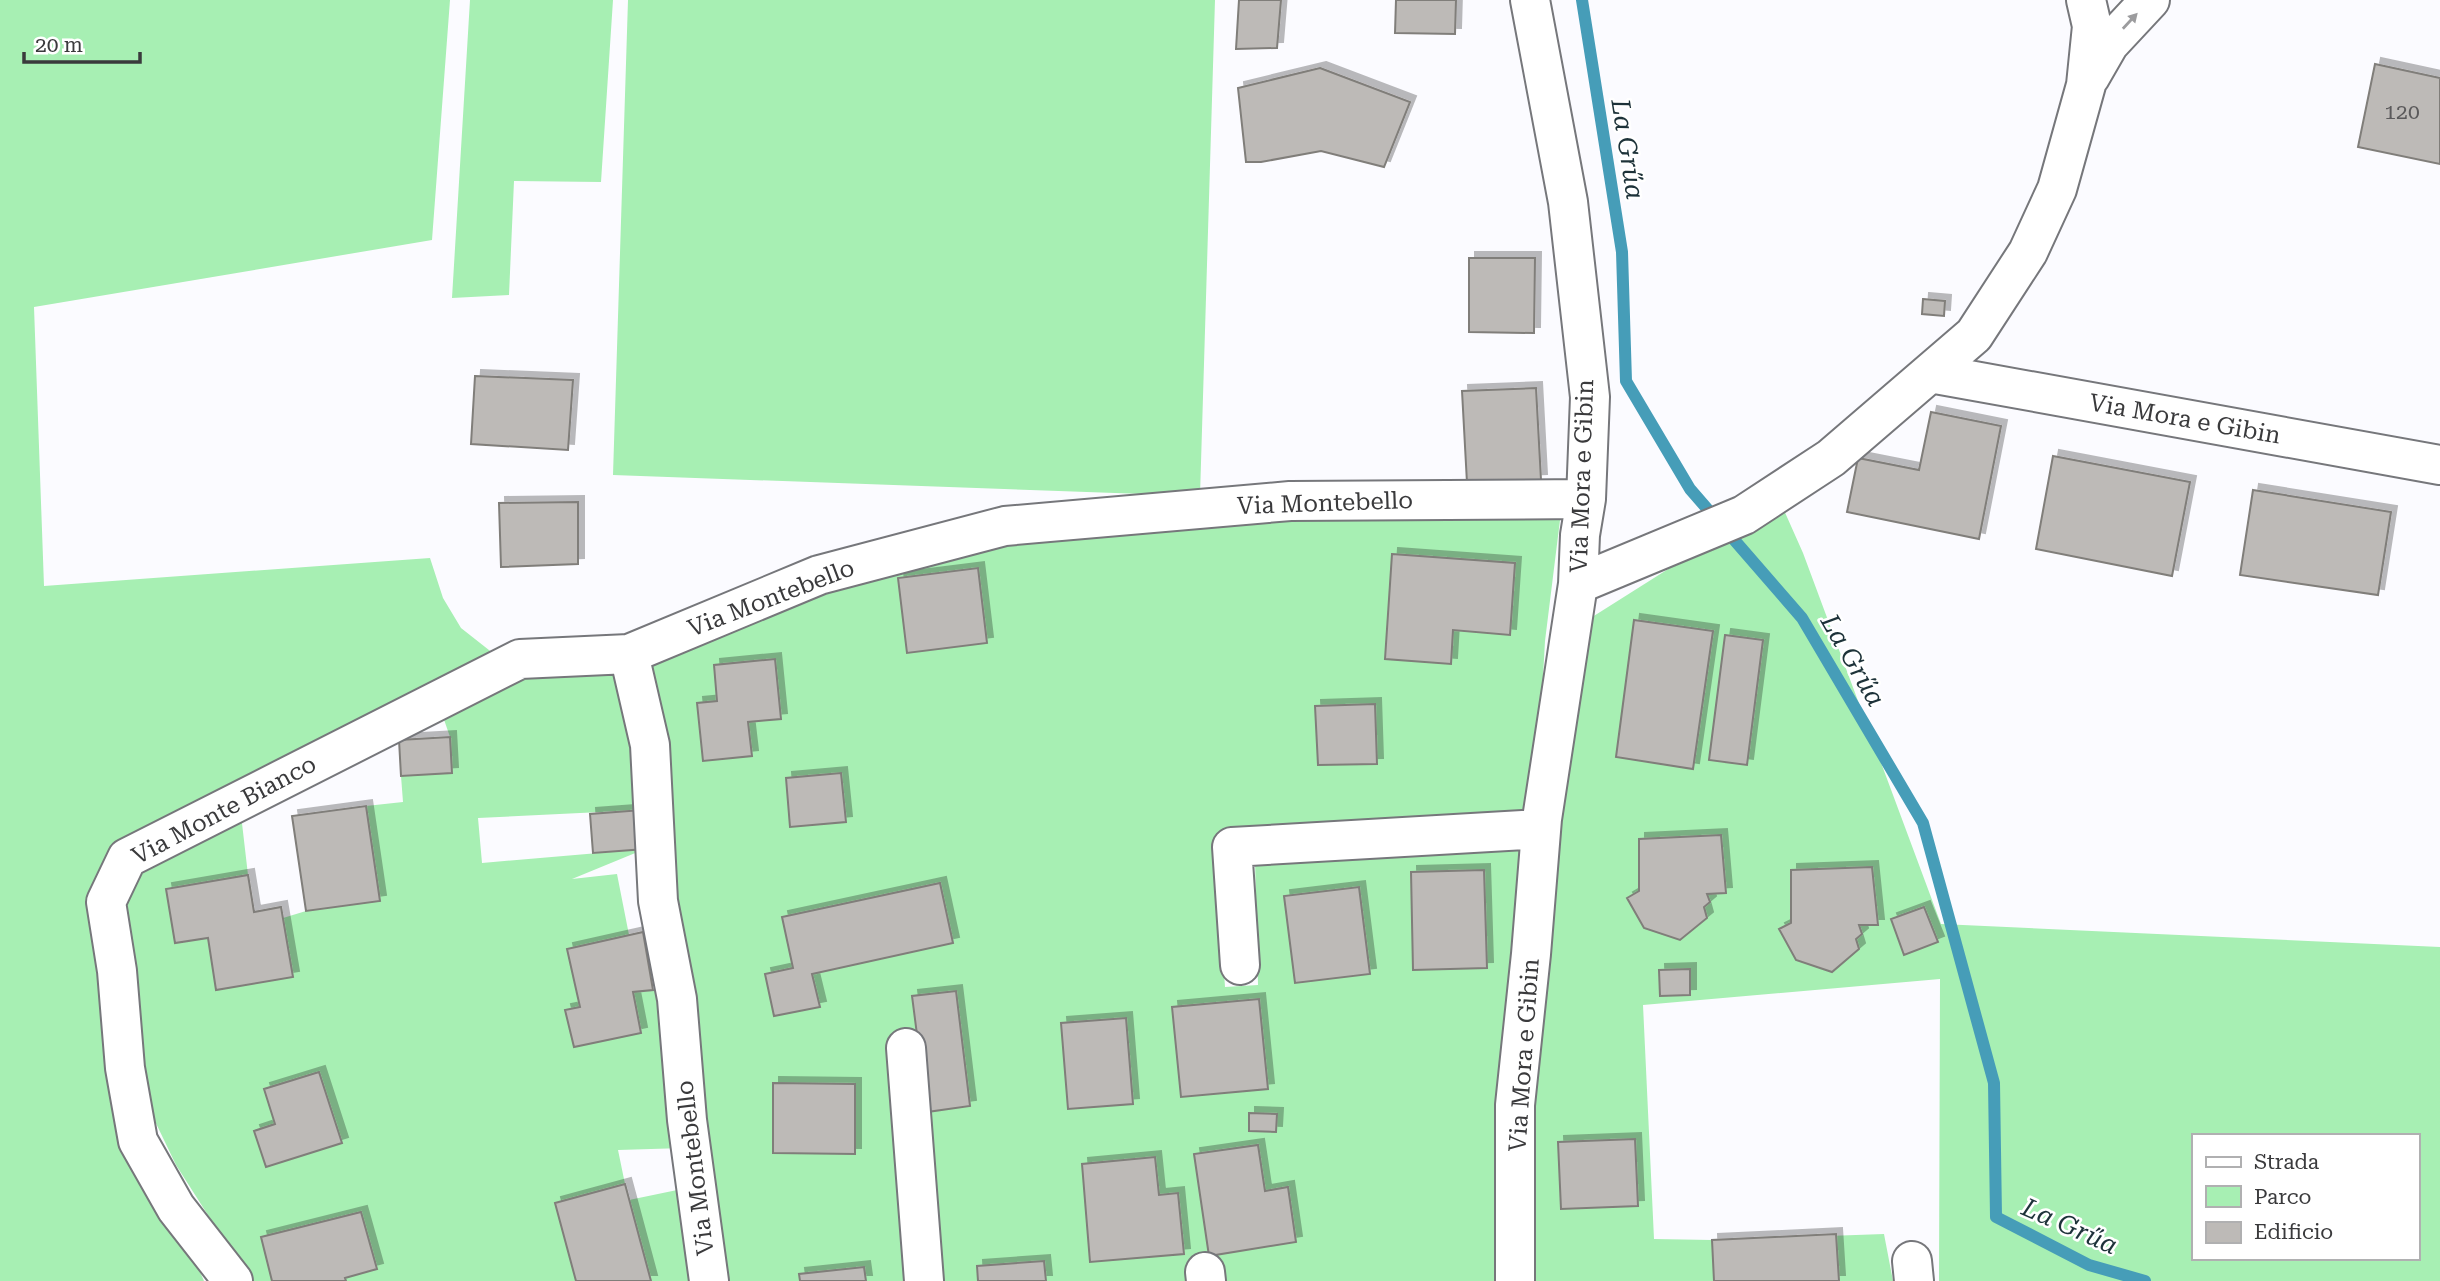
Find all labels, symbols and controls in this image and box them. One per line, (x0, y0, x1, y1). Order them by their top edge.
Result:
one-way arrow (2122, 12, 2138, 30)
scale bar (24, 21, 140, 65)
text: 20 m (35, 33, 83, 57)
water label: La Grűa (1605, 96, 1651, 201)
house number: 120 (2384, 100, 2420, 124)
street label: Via Mora e Gibin (1565, 379, 1599, 573)
street label: Via Mora e Gibin (2087, 388, 2283, 450)
street label: Via Montebello (1237, 486, 1413, 520)
street label: Via Montebello (684, 553, 858, 643)
water label: La Grűa (1814, 608, 1891, 711)
street label: Via Monte Bianco (127, 750, 321, 870)
street label: Via Mora e Gibin (1503, 957, 1545, 1153)
street label: Via Montebello (670, 1079, 720, 1257)
legend (2192, 1134, 2419, 1260)
text: Strada (2254, 1150, 2320, 1174)
text: Parco (2254, 1185, 2311, 1209)
water label: La Grűa (2017, 1191, 2122, 1260)
text: Edificio (2254, 1220, 2333, 1244)

